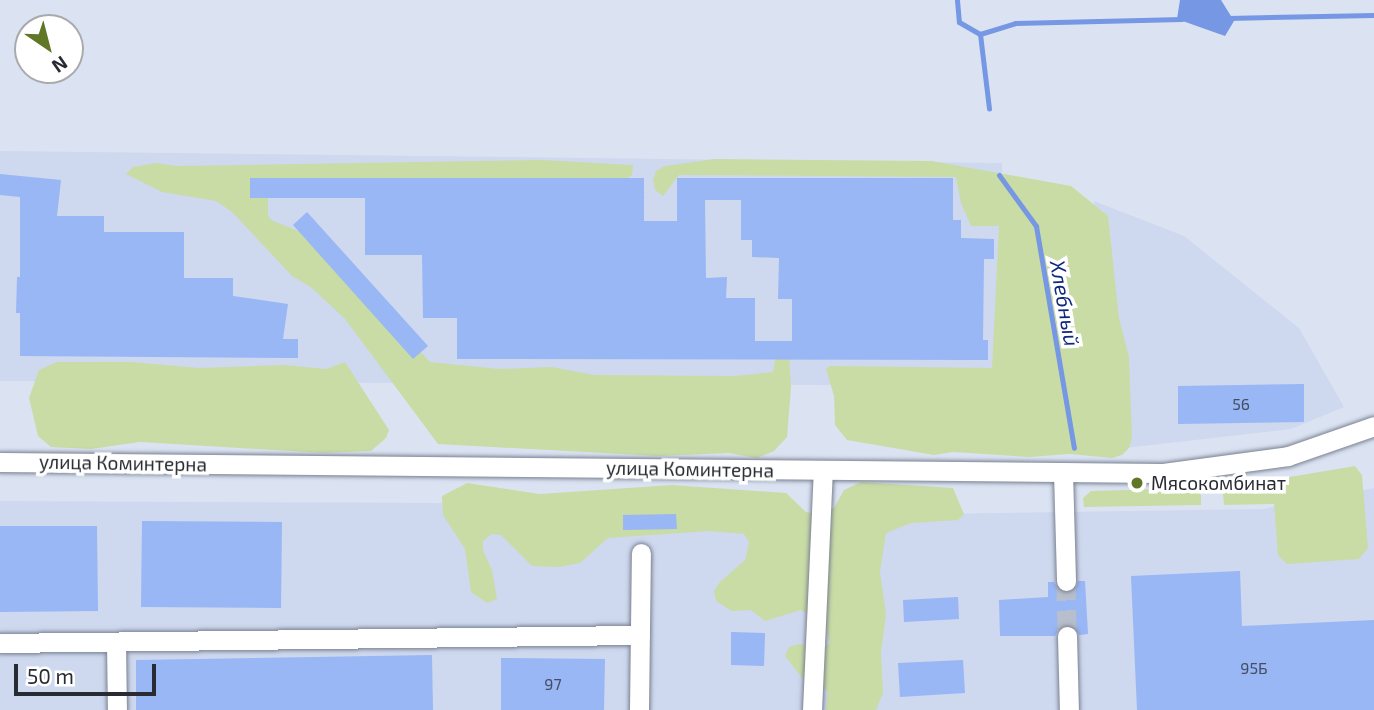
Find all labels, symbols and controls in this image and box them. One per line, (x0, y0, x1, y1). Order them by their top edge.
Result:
north arrow (14, 14, 84, 84)
text: N (48, 52, 72, 78)
water label: Хлебный (1045, 258, 1085, 348)
house number: 56 (1232, 394, 1250, 414)
street label: улица Коминтерна (39, 450, 207, 476)
street label: улица Коминтерна (606, 456, 774, 482)
place label: Мясокомбинат (1151, 472, 1286, 494)
marker: Мясокомбинат (1129, 475, 1145, 491)
scale bar (18, 650, 159, 694)
house number: 95Б (1240, 658, 1268, 678)
text: 50 m (27, 663, 74, 688)
house number: 97 (544, 674, 562, 694)

